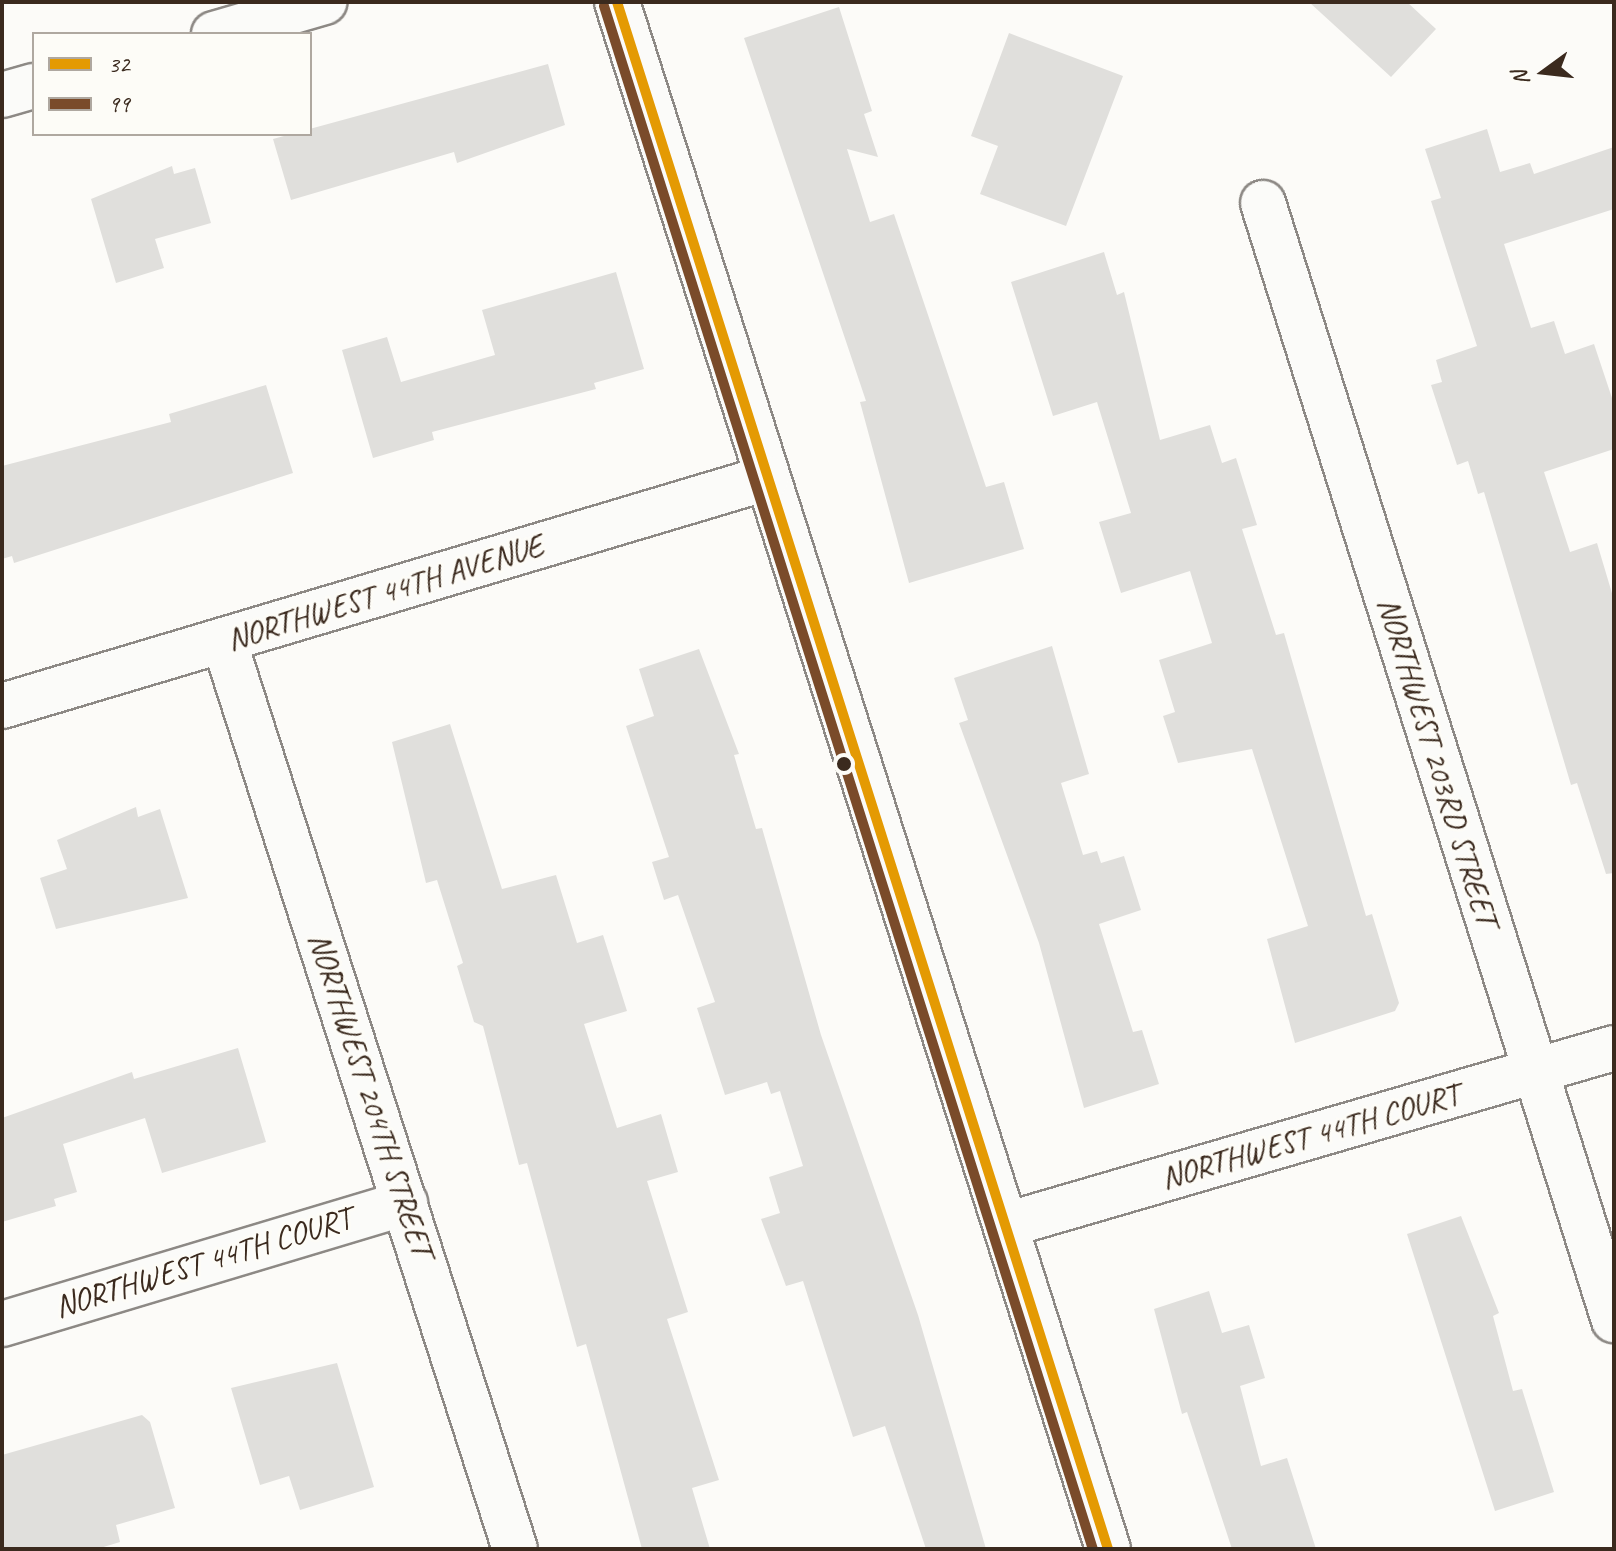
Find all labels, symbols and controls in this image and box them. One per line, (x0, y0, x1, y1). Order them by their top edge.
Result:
legend (32, 32, 312, 136)
north arrow (1504, 32, 1584, 112)
text: 32 (108, 49, 130, 79)
text: N (1506, 68, 1536, 88)
text: 99 (108, 89, 130, 119)
street label: NORTHWEST 44TH AVENUE (223, 527, 547, 659)
street label: NORTHWEST 203RD STREET (1369, 593, 1505, 931)
unlabelled marker (836, 756, 852, 772)
street label: NORTHWEST 204TH STREET (299, 928, 441, 1262)
street label: NORTHWEST 44TH COURT (1158, 1076, 1462, 1198)
street label: NORTHWEST 44TH COURT (51, 1200, 355, 1326)

